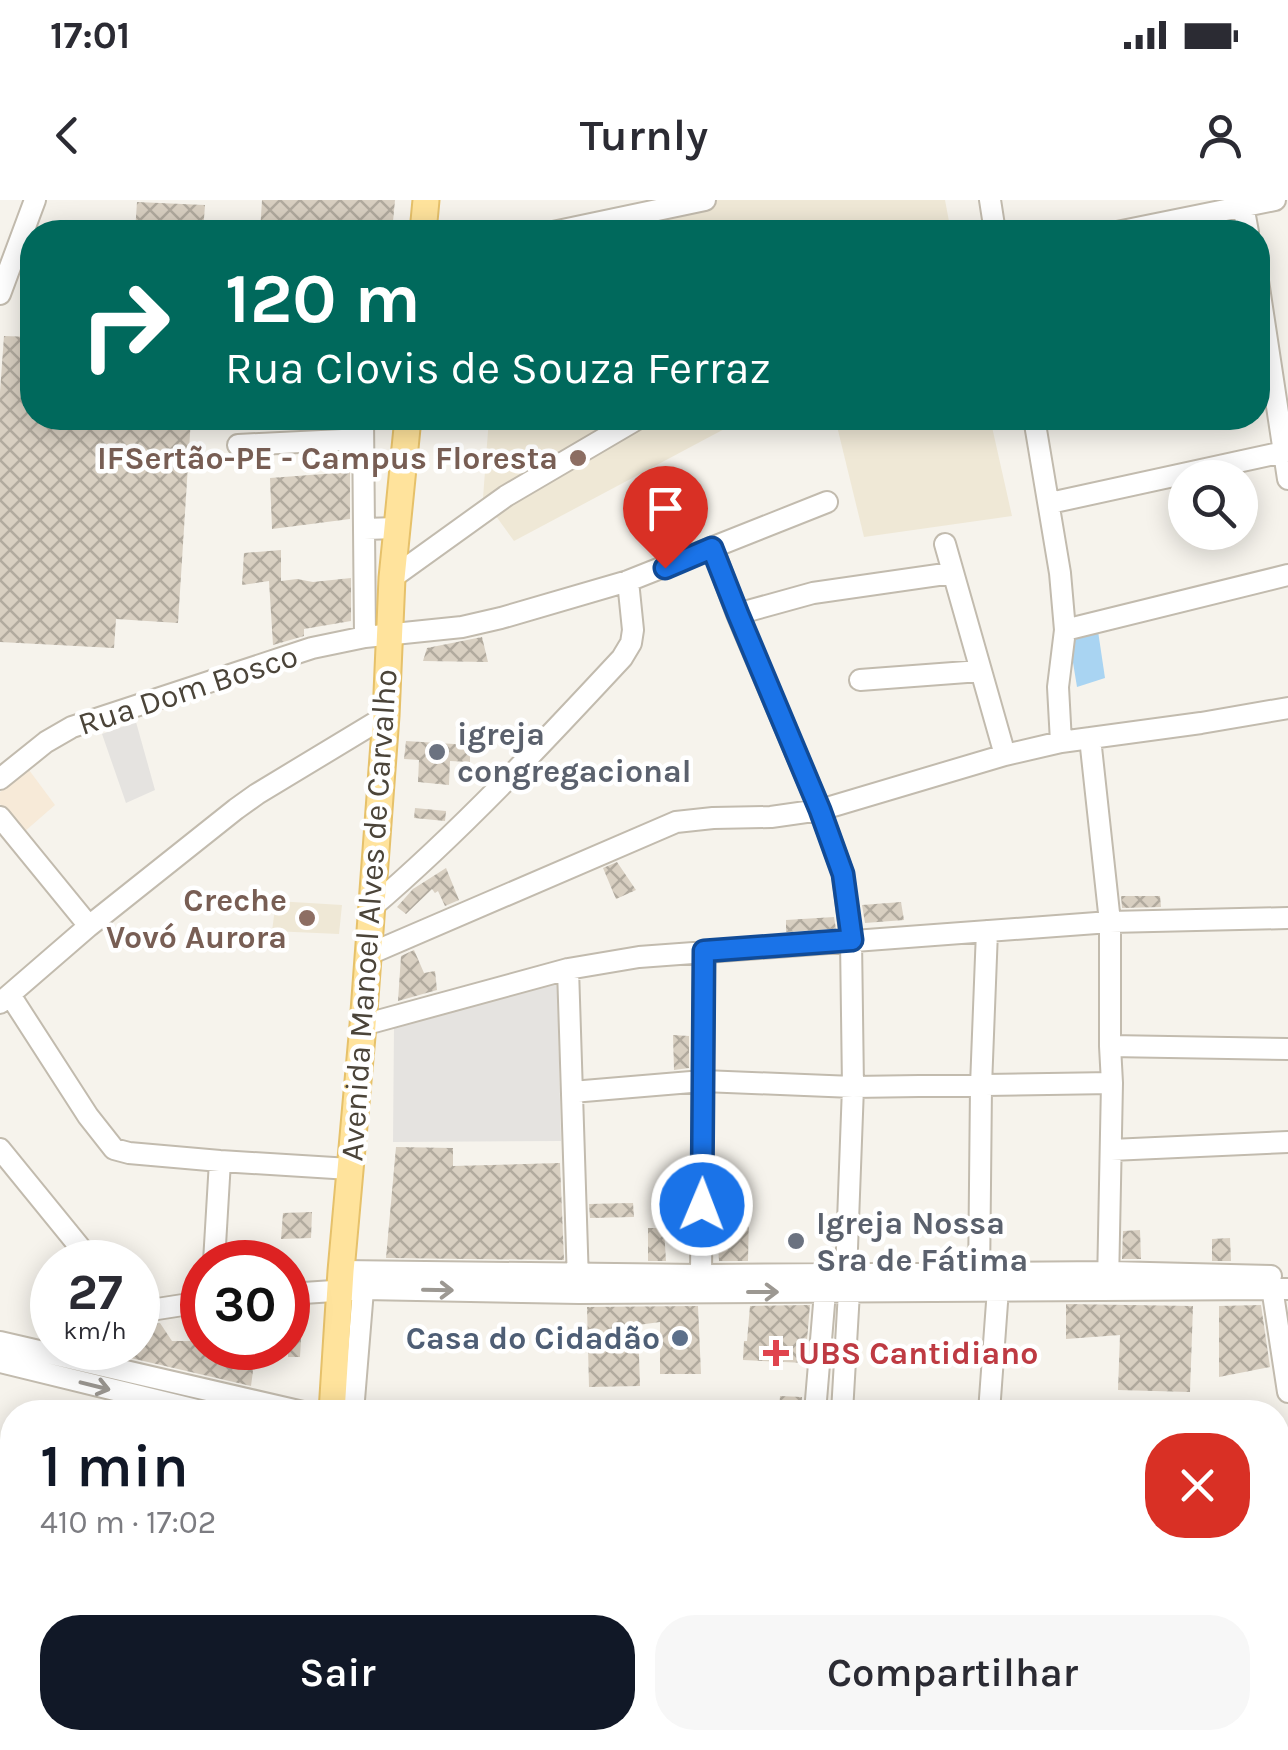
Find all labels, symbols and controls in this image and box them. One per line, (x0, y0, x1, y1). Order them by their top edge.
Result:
text: 17:01 (50, 13, 130, 58)
icon: back (40, 108, 95, 163)
icon: person (1193, 108, 1248, 163)
text: Turnly (580, 109, 708, 161)
text: 120 m (225, 258, 421, 340)
icon: right (60, 260, 190, 390)
text: Rua Clovis de Souza Ferraz (225, 342, 771, 394)
place label: IFSertão-PE - Campus Floresta (97, 440, 558, 477)
marker: IFSertão-PE - Campus Floresta (567, 447, 589, 469)
map controls (1168, 460, 1258, 550)
button: search (1168, 460, 1258, 550)
pin (623, 466, 708, 569)
icon: arrive (638, 481, 693, 536)
street label: Rua Dom Bosco (74, 637, 302, 743)
street label: Avenida Manoel Alves de Carvalho (333, 668, 405, 1162)
place label: igreja congregacional (457, 716, 691, 790)
marker: igreja congregacional (426, 741, 448, 763)
place label: Creche Vovó Aurora (106, 882, 287, 956)
marker: Creche Vovó Aurora (296, 907, 318, 929)
position arrow (650, 1153, 754, 1257)
place label: Igreja Nossa Srª de Fátima (816, 1205, 1028, 1279)
marker: Igreja Nossa Srª de Fátima (785, 1230, 807, 1252)
speed limit sign: 30 (180, 1240, 310, 1370)
text: 27 (67, 1263, 123, 1322)
one-way arrow (422, 1280, 454, 1299)
one-way arrow (746, 1282, 778, 1302)
text: km/h (63, 1316, 127, 1345)
place label: Casa do Cidadão (406, 1320, 660, 1357)
marker: Casa do Cidadão (669, 1327, 691, 1349)
place label: UBS Cantidiano (798, 1335, 1038, 1372)
marker: UBS Cantidiano (763, 1340, 789, 1366)
one-way arrow (78, 1378, 110, 1396)
text: 1 min (40, 1431, 189, 1501)
button: close (1145, 1433, 1250, 1538)
text: 410 m · 17:02 (40, 1504, 216, 1541)
button: Sair (40, 1615, 635, 1730)
button: Compartilhar (655, 1615, 1250, 1730)

